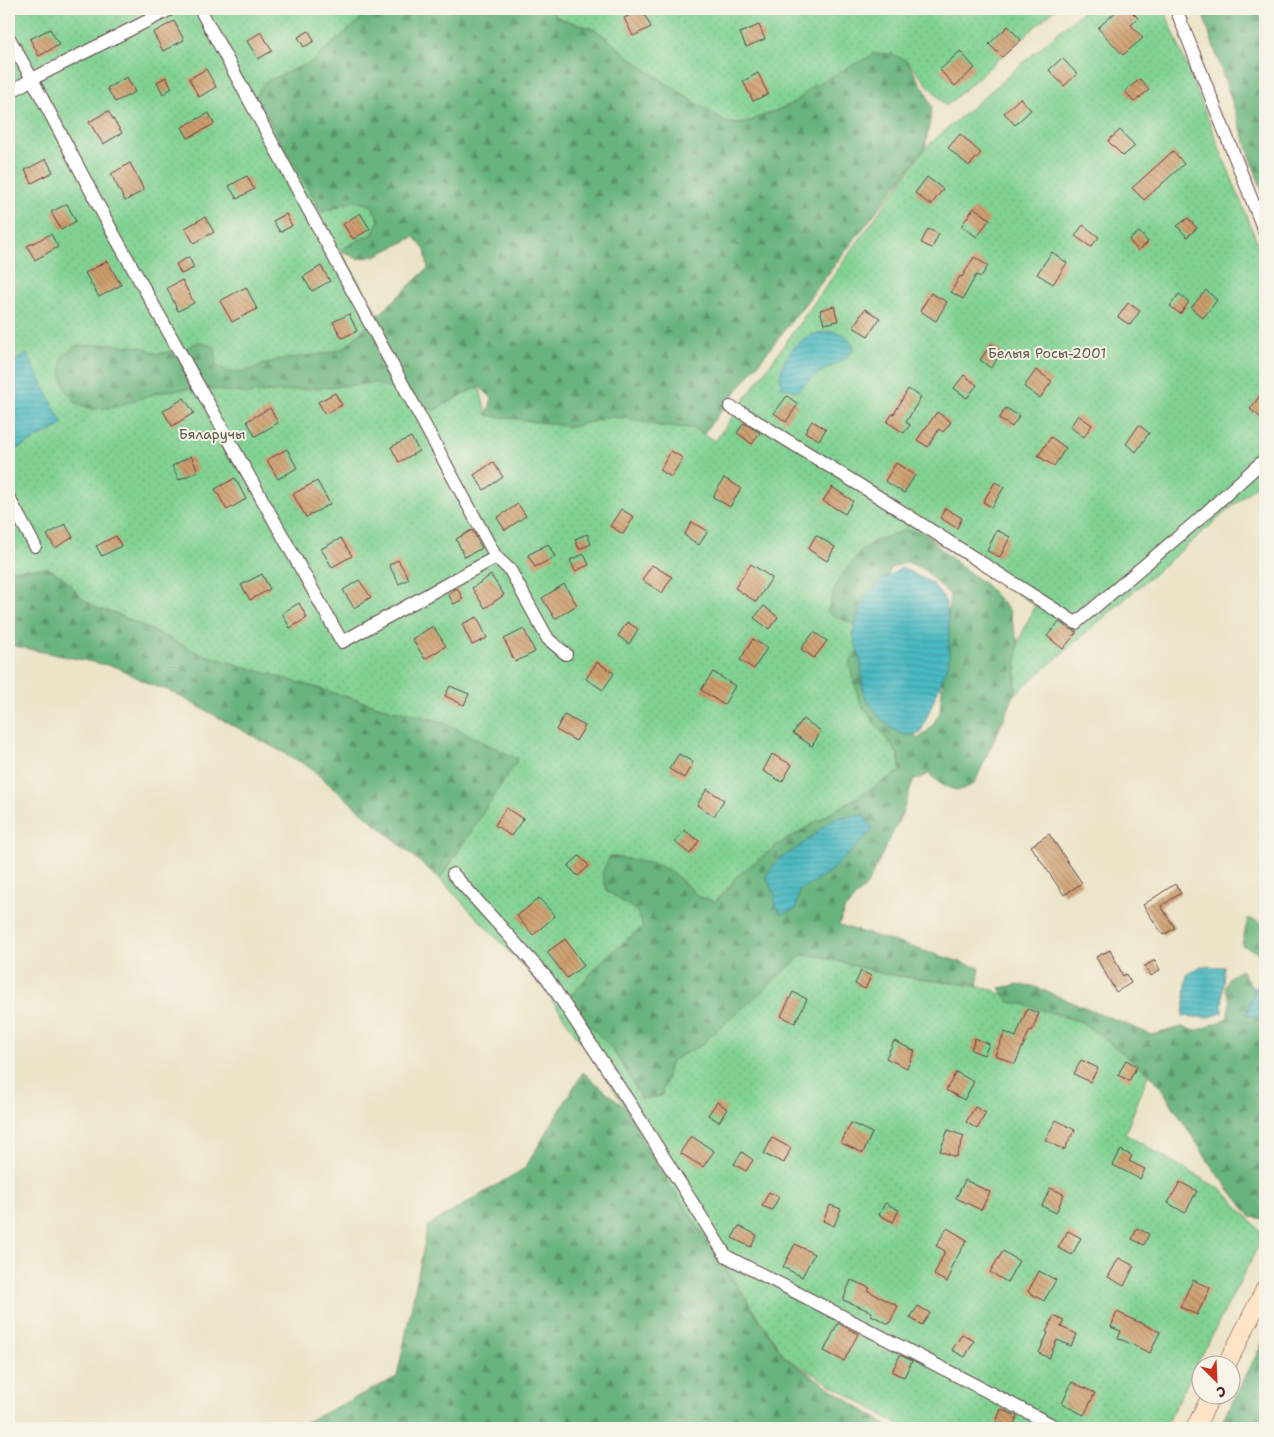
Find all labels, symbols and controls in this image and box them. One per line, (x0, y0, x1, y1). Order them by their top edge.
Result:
park label: Белыя Росы-2001 (988, 344, 1106, 362)
park label: Бяларучы (179, 425, 245, 443)
north arrow (1192, 1354, 1242, 1404)
text: С (1214, 1382, 1229, 1402)

